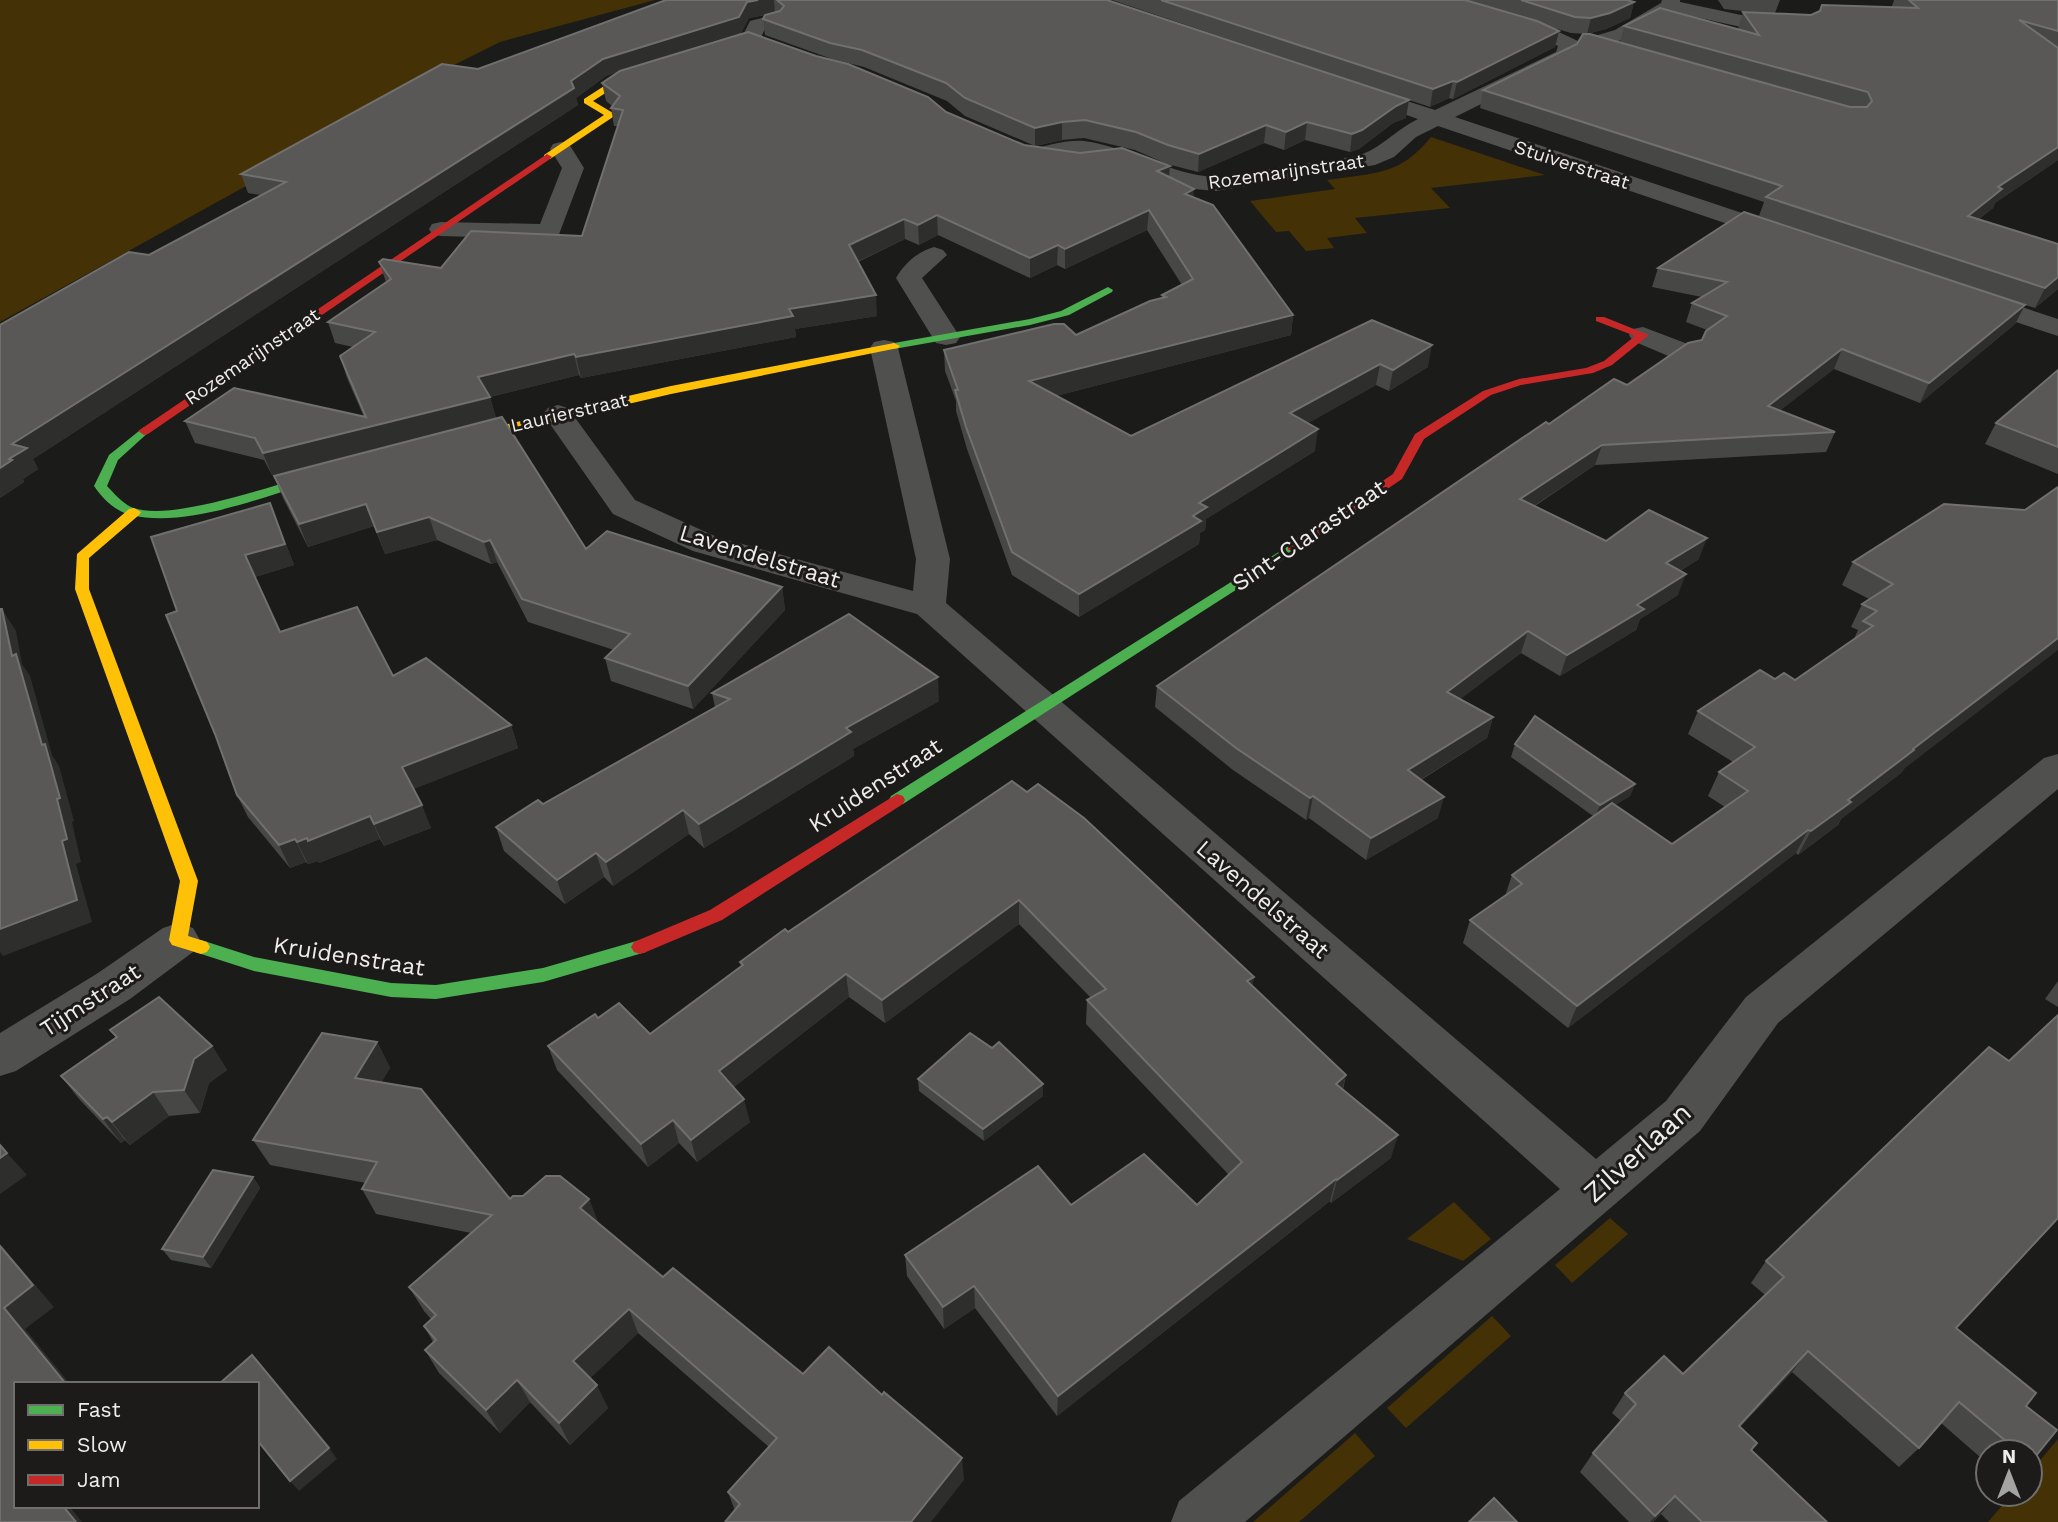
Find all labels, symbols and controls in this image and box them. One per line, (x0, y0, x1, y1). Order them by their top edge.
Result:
street label: Stuiverstraat (1511, 135, 1632, 194)
street label: Rozemarijnstraat (1206, 149, 1366, 194)
street label: Rozemarijnstraat (181, 303, 324, 410)
street label: Laurierstraat (508, 388, 630, 437)
street label: Sint-Clarastraat (1227, 474, 1392, 597)
street label: Lavendelstraat (676, 519, 844, 594)
street label: Kruidenstraat (804, 732, 947, 838)
street label: Lavendelstraat (1191, 835, 1335, 964)
street label: Kruidenstraat (271, 931, 427, 982)
street label: Tijmstraat (35, 958, 146, 1043)
street label: Zilverlaan (1577, 1096, 1698, 1209)
legend (14, 1382, 259, 1508)
text: Fast (77, 1397, 121, 1422)
text: Slow (77, 1432, 127, 1457)
north arrow (1974, 1438, 2044, 1508)
text: N (2002, 1445, 2016, 1468)
text: Jam (77, 1467, 120, 1492)

